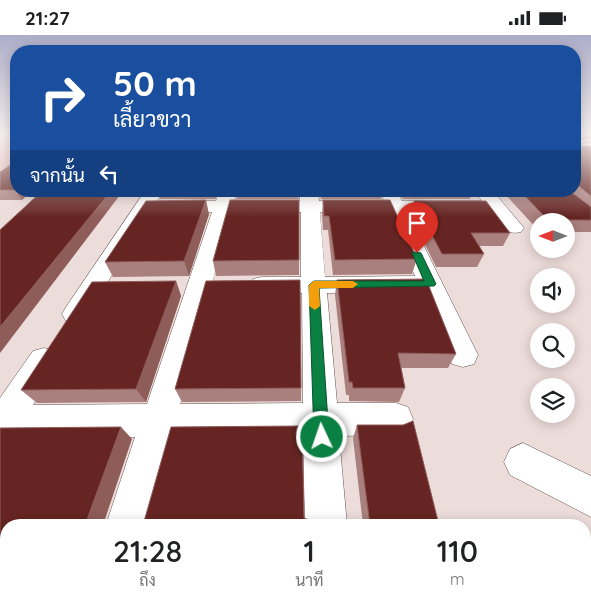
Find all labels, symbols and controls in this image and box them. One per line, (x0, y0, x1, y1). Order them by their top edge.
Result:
text: 21:27 (25, 6, 70, 30)
text: 50 m (113, 61, 197, 105)
icon: right (30, 65, 95, 130)
text: เลี้ยวขวา (113, 105, 191, 133)
icon: left (95, 160, 123, 188)
text: จากนั้น (30, 163, 85, 187)
pin (396, 202, 438, 253)
icon: arrive (403, 209, 431, 237)
north arrow (530, 213, 575, 257)
map controls (530, 213, 575, 423)
button: sound (530, 268, 575, 313)
button: search (530, 323, 575, 368)
button: layers (530, 378, 575, 423)
position arrow (295, 410, 347, 462)
text: 21:28 (113, 532, 182, 570)
text: 1 (304, 532, 315, 570)
text: 110 (437, 532, 478, 570)
text: m (450, 569, 465, 589)
text: ถึง (139, 570, 156, 590)
text: นาที (295, 570, 324, 590)

